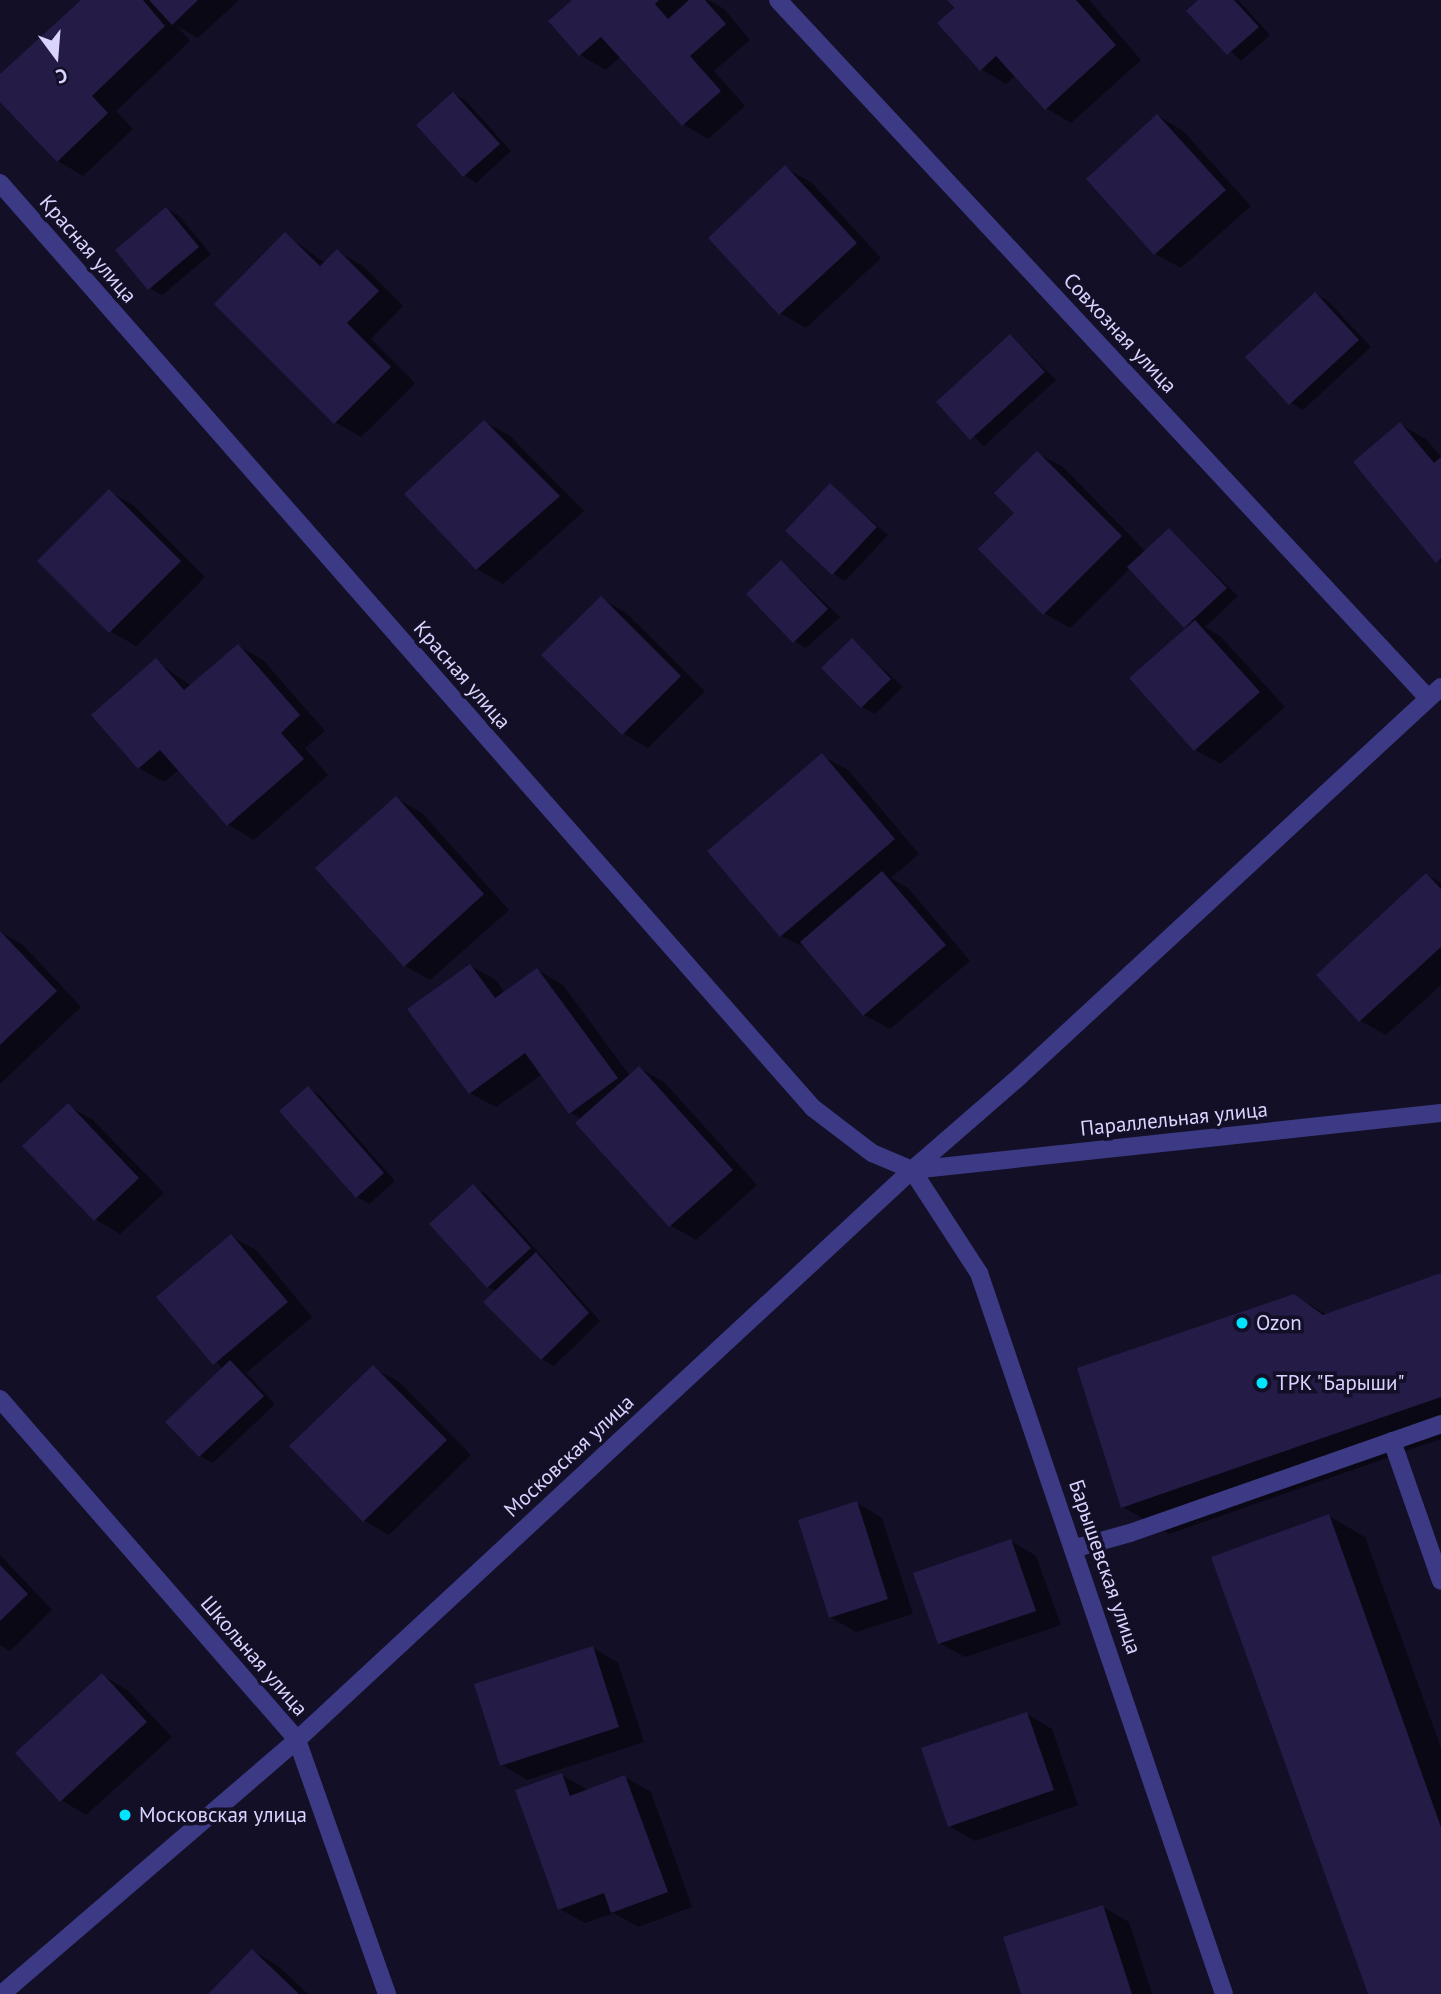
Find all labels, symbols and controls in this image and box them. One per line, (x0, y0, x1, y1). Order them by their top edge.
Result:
north arrow (21, 21, 91, 91)
text: С (53, 63, 70, 89)
street label: Красная улица (34, 190, 142, 308)
street label: Совхозная улица (1058, 268, 1182, 398)
street label: Красная улица (408, 616, 516, 734)
street label: Параллельная улица (1079, 1097, 1269, 1141)
place label: Ozon (1256, 1310, 1302, 1336)
marker: Ozon (1234, 1315, 1250, 1331)
place label: ТРК "Барыши" (1276, 1370, 1406, 1396)
marker: ТРК "Барыши" (1254, 1375, 1270, 1391)
street label: Московская улица (499, 1390, 639, 1522)
street label: Барышевская улица (1063, 1477, 1147, 1657)
street label: Школьная улица (195, 1591, 313, 1721)
place label: Московская улица (139, 1802, 307, 1828)
marker: Московская улица (117, 1807, 133, 1823)

